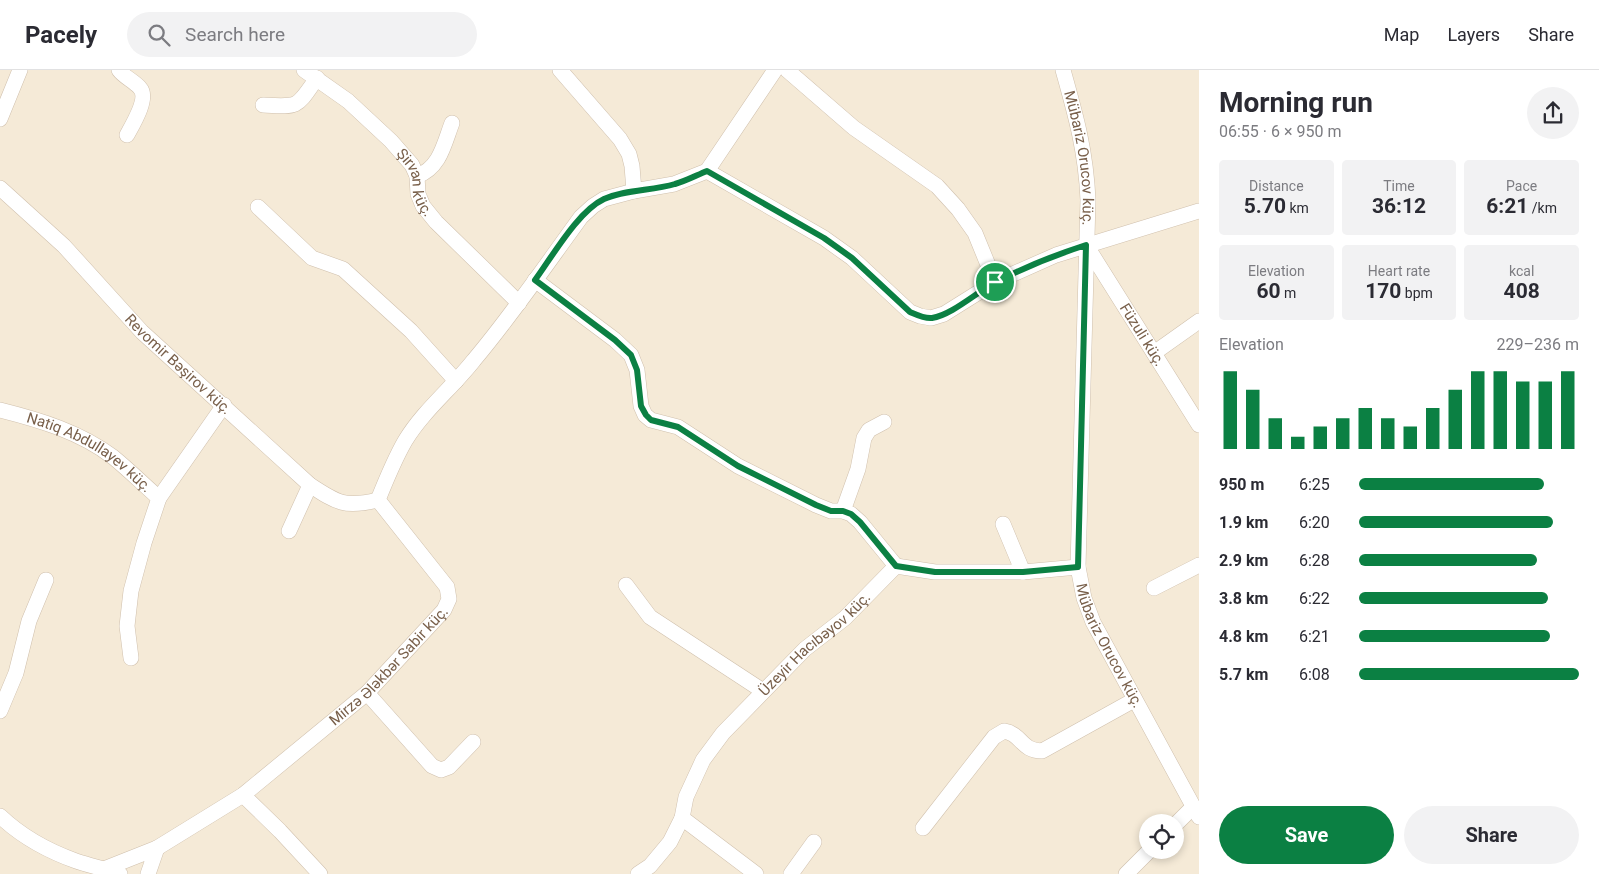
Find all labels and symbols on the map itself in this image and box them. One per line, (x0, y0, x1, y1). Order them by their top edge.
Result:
street label: Mübariz Orucov küç. (1060, 89, 1097, 226)
street label: Şirvan küç. (393, 145, 437, 220)
pin (974, 261, 1016, 303)
street label: Füzuli küç. (1116, 300, 1169, 370)
street label: Revomir Bəşirov küç. (121, 310, 235, 418)
street label: Natiq Abdullayev küç. (25, 409, 155, 496)
street label: Mübariz Orucov küç. (1072, 582, 1147, 711)
street label: Üzeyir Hacıbəyov küç. (755, 588, 874, 700)
street label: Mirzə Ələkbər Sabir küç. (326, 602, 452, 729)

